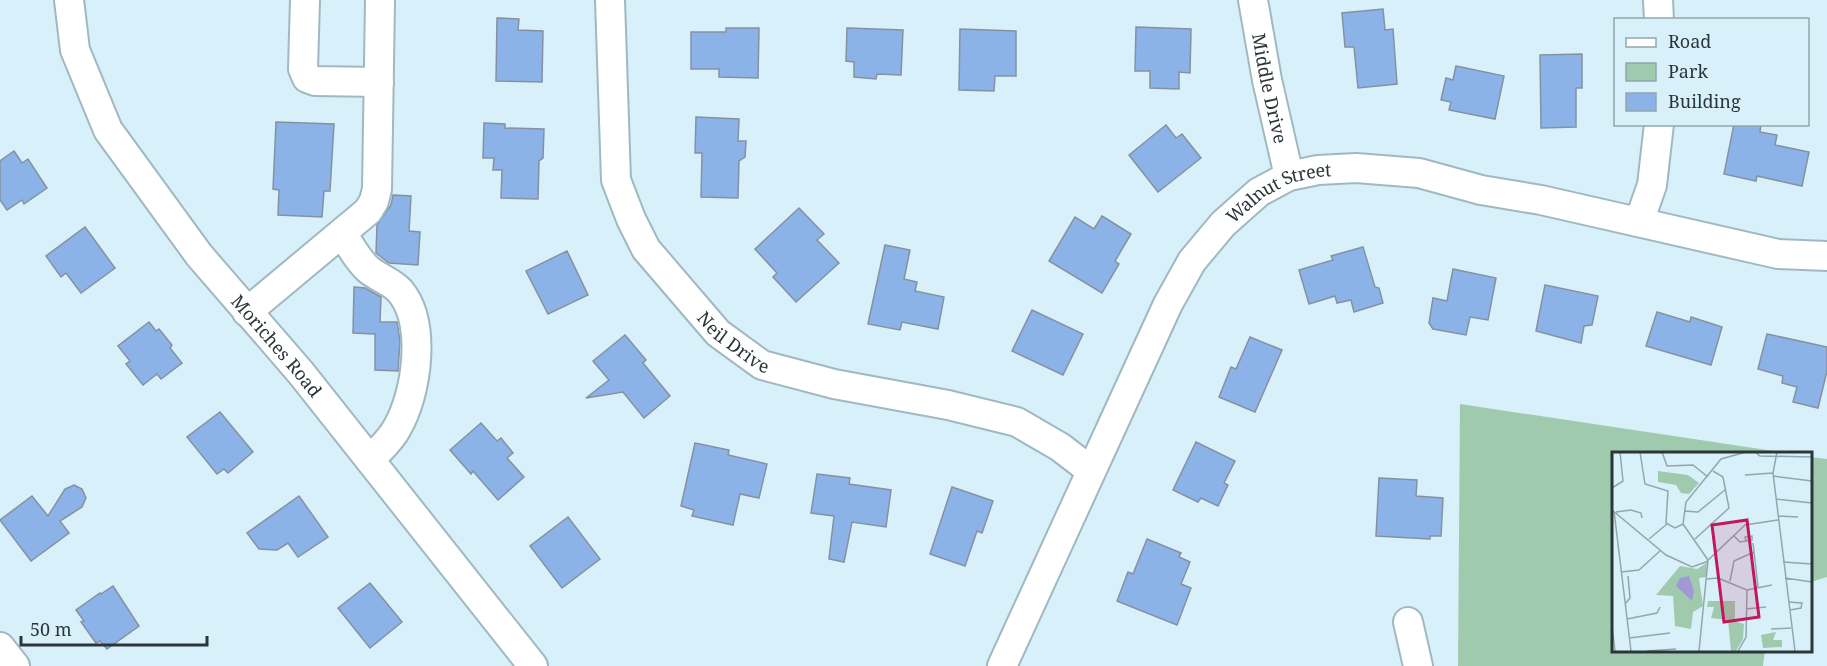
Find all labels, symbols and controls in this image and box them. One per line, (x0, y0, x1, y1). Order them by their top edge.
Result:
legend (1614, 18, 1809, 126)
text: Road (1668, 29, 1711, 53)
street label: Middle Drive (1247, 31, 1293, 146)
text: Park (1668, 59, 1708, 83)
text: Building (1668, 89, 1741, 113)
street label: Walnut Street (1221, 157, 1332, 228)
street label: Moriches Road (226, 289, 327, 402)
street label: Neil Drive (692, 306, 772, 378)
inset map (1612, 452, 1812, 651)
scale bar (21, 609, 207, 647)
text: 50 m (30, 617, 72, 641)

